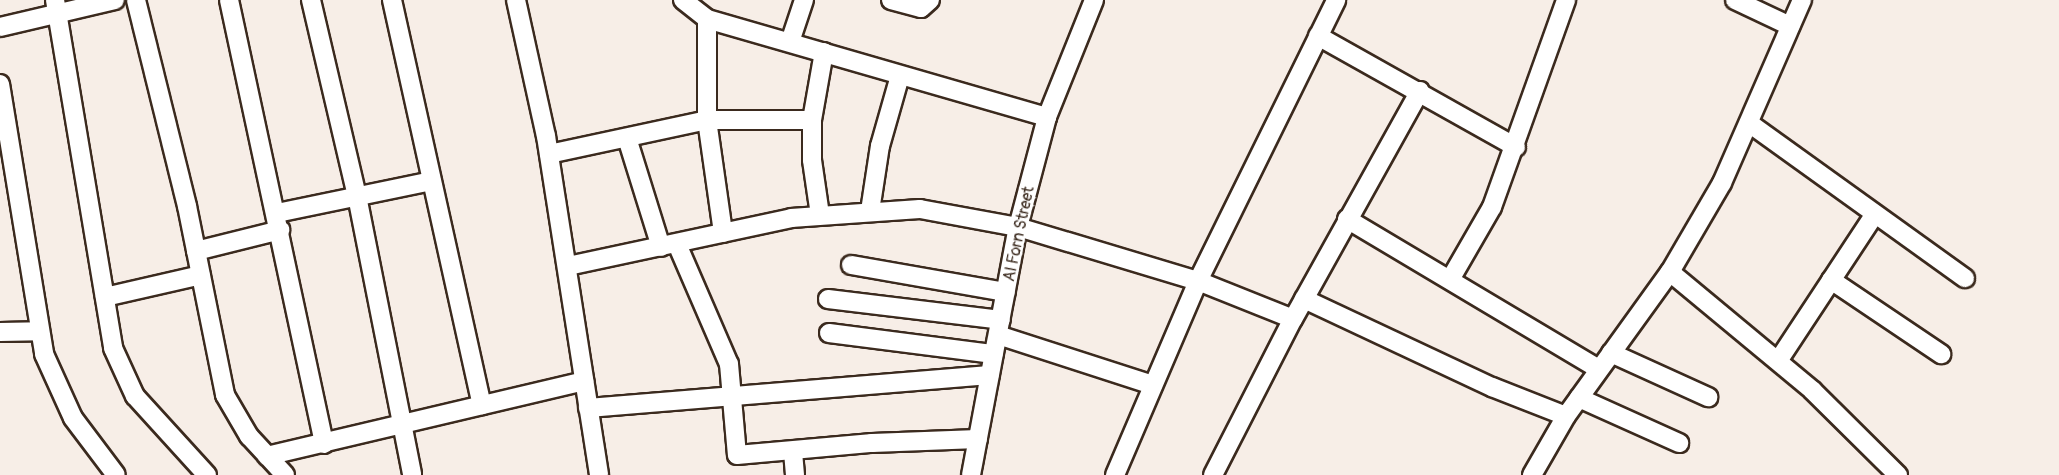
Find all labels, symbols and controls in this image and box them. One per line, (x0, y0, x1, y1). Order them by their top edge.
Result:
street label: Al Forn Street (1000, 185, 1038, 283)

